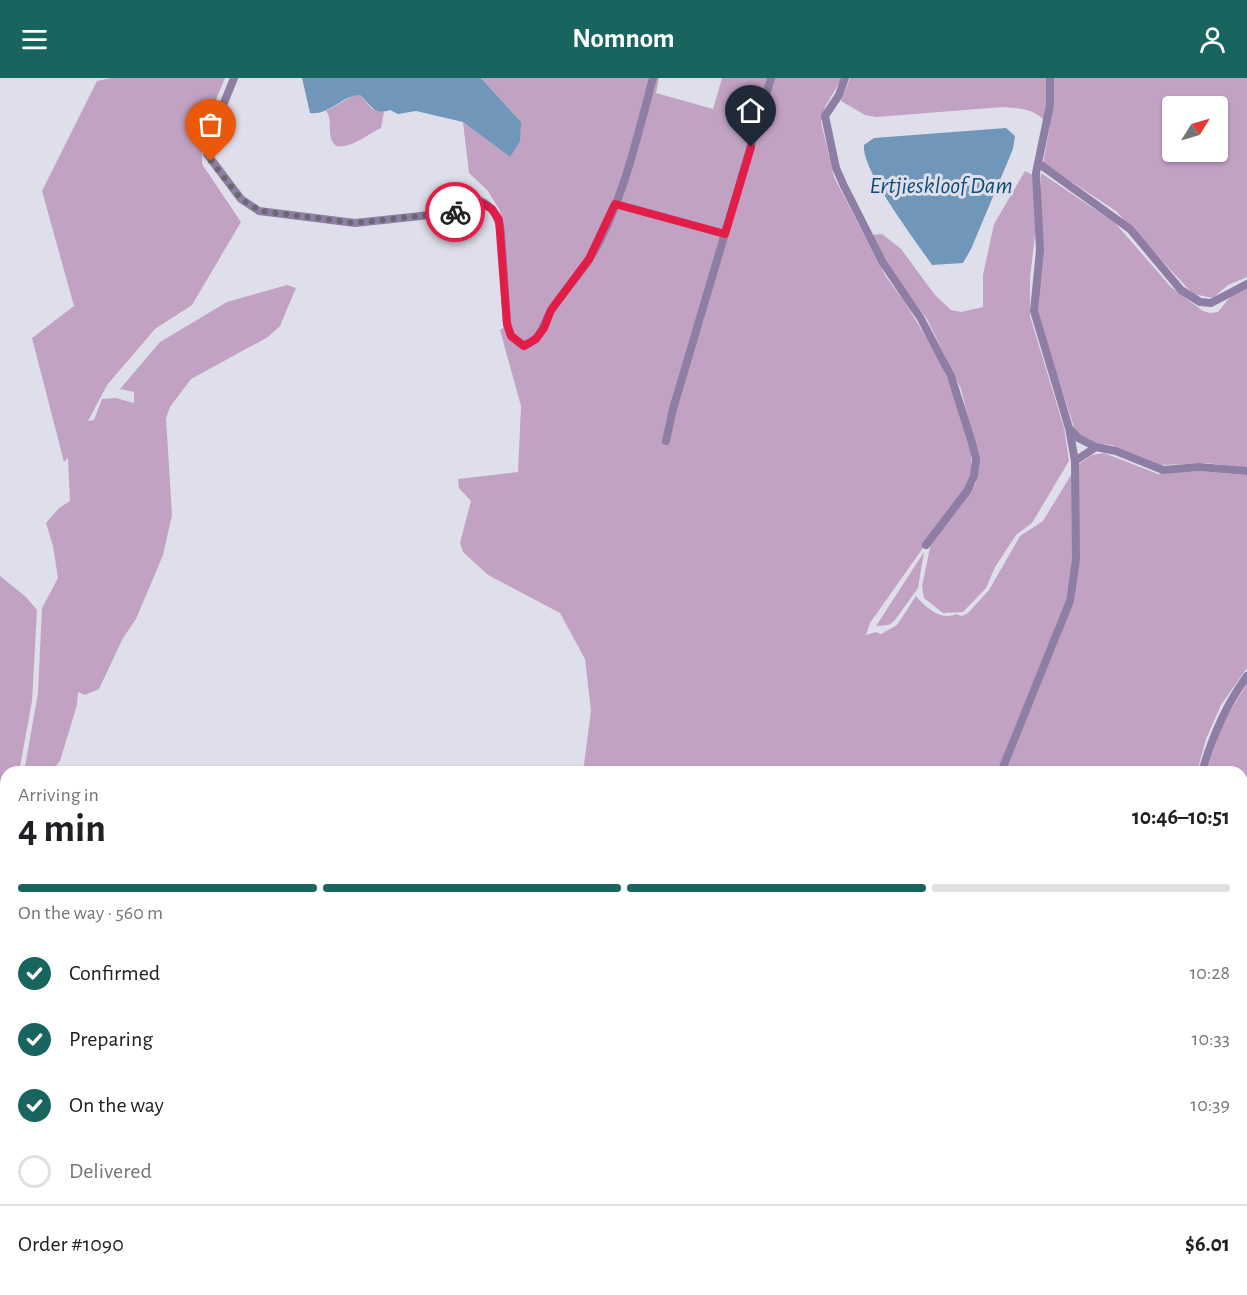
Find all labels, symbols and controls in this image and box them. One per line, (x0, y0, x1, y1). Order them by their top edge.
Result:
icon: menu (18, 23, 51, 56)
icon: person (1196, 23, 1229, 56)
text: Nomnom (572, 25, 675, 52)
pin (725, 85, 776, 147)
icon: home (734, 94, 767, 127)
north arrow (1162, 96, 1228, 162)
map controls (1162, 96, 1228, 162)
pin (185, 99, 236, 161)
icon: bag (194, 108, 227, 141)
water label: Ertjieskloof Dam (869, 174, 1013, 198)
courier (425, 182, 485, 242)
icon: bike (439, 196, 472, 229)
text: Arriving in (18, 785, 99, 805)
text: 10:46–10:51 (1132, 806, 1230, 828)
text: 4 min (18, 810, 106, 849)
text: On the way · 560 m (18, 903, 163, 923)
icon: check (18, 957, 51, 990)
text: Confirmed (69, 962, 160, 984)
text: 10:28 (1189, 963, 1230, 983)
icon: check (18, 1023, 51, 1056)
text: Preparing (69, 1028, 153, 1050)
text: 10:33 (1192, 1029, 1230, 1049)
icon: check (18, 1089, 51, 1122)
text: On the way (69, 1094, 164, 1116)
text: 10:39 (1190, 1095, 1230, 1115)
text: Delivered (69, 1160, 152, 1182)
text: Order #1090 (18, 1233, 124, 1255)
text: $6.01 (1185, 1233, 1230, 1255)

